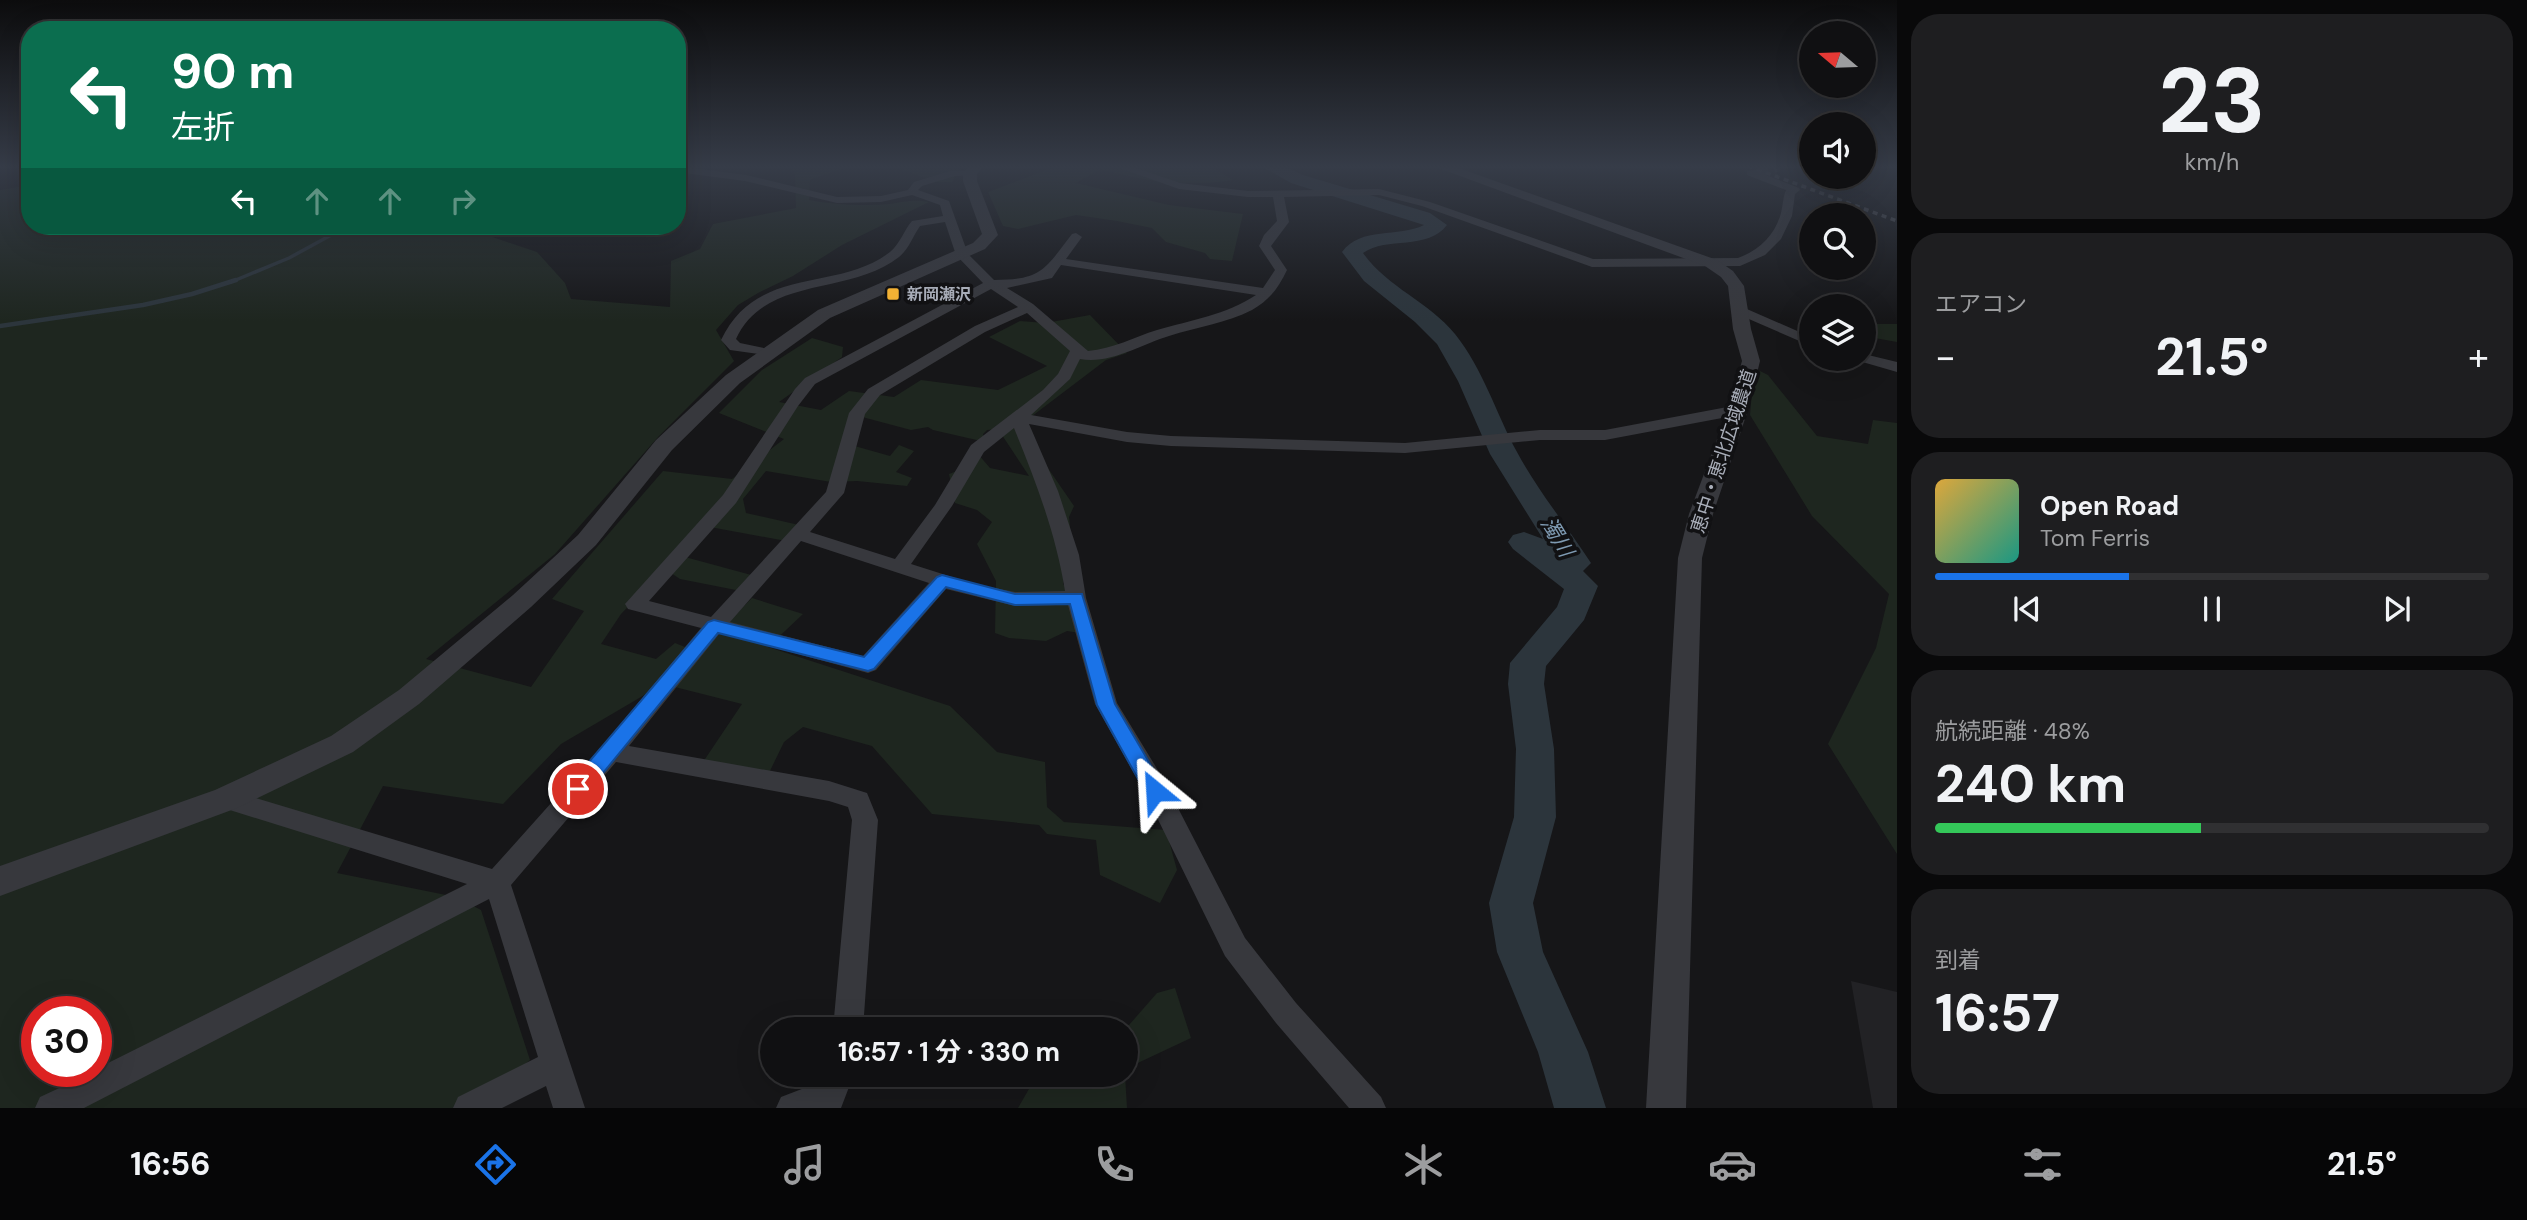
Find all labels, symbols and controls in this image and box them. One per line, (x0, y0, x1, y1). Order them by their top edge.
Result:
north arrow (1799, 21, 1876, 98)
map controls (1799, 21, 1876, 371)
text: 90 m (171, 39, 294, 103)
text: 23 (2158, 42, 2266, 160)
icon: left (56, 49, 147, 140)
text: 左折 (171, 106, 235, 148)
button: sound (1799, 112, 1876, 189)
text: km/h (2185, 147, 2239, 177)
icon: left (225, 182, 263, 220)
icon: ahead (298, 182, 336, 220)
icon: ahead (371, 182, 409, 220)
icon: right (444, 182, 482, 220)
button: search (1799, 203, 1876, 280)
place label: 新岡瀬沢 (907, 284, 971, 305)
marker: 新岡瀬沢 (885, 286, 901, 302)
text: エアコン (1935, 289, 2027, 319)
button: layers (1799, 294, 1876, 371)
text: 21.5° (2155, 323, 2269, 391)
text: − (1935, 332, 1956, 382)
text: + (2468, 332, 2489, 382)
street label: 恵中・恵北広域農道 (1685, 366, 1762, 536)
text: Open Road (2040, 489, 2179, 523)
water label: 濁川 (1534, 512, 1581, 564)
text: Tom Ferris (2040, 523, 2150, 553)
icon: previous (2008, 590, 2046, 628)
icon: pause (2193, 590, 2231, 628)
icon: next (2378, 590, 2416, 628)
text: 航続距離 · 48% (1935, 716, 2090, 746)
text: 240 km (1935, 750, 2126, 818)
position arrow (1118, 754, 1192, 828)
pin (548, 759, 608, 819)
icon: arrive (559, 770, 597, 808)
text: 到着 (1935, 945, 1981, 975)
text: 16:57 (1935, 979, 2060, 1047)
speed limit sign: 30 (21, 996, 112, 1087)
text: 16:57 · 1 分 · 330 m (838, 1035, 1060, 1069)
icon: directions (471, 1140, 520, 1189)
icon: music (780, 1140, 829, 1189)
icon: phone (1090, 1140, 1139, 1189)
icon: climate (1399, 1140, 1448, 1189)
icon: car (1708, 1140, 1757, 1189)
icon: filters (2018, 1140, 2067, 1189)
text: 16:56 (130, 1143, 210, 1185)
text: 21.5° (2327, 1143, 2397, 1185)

